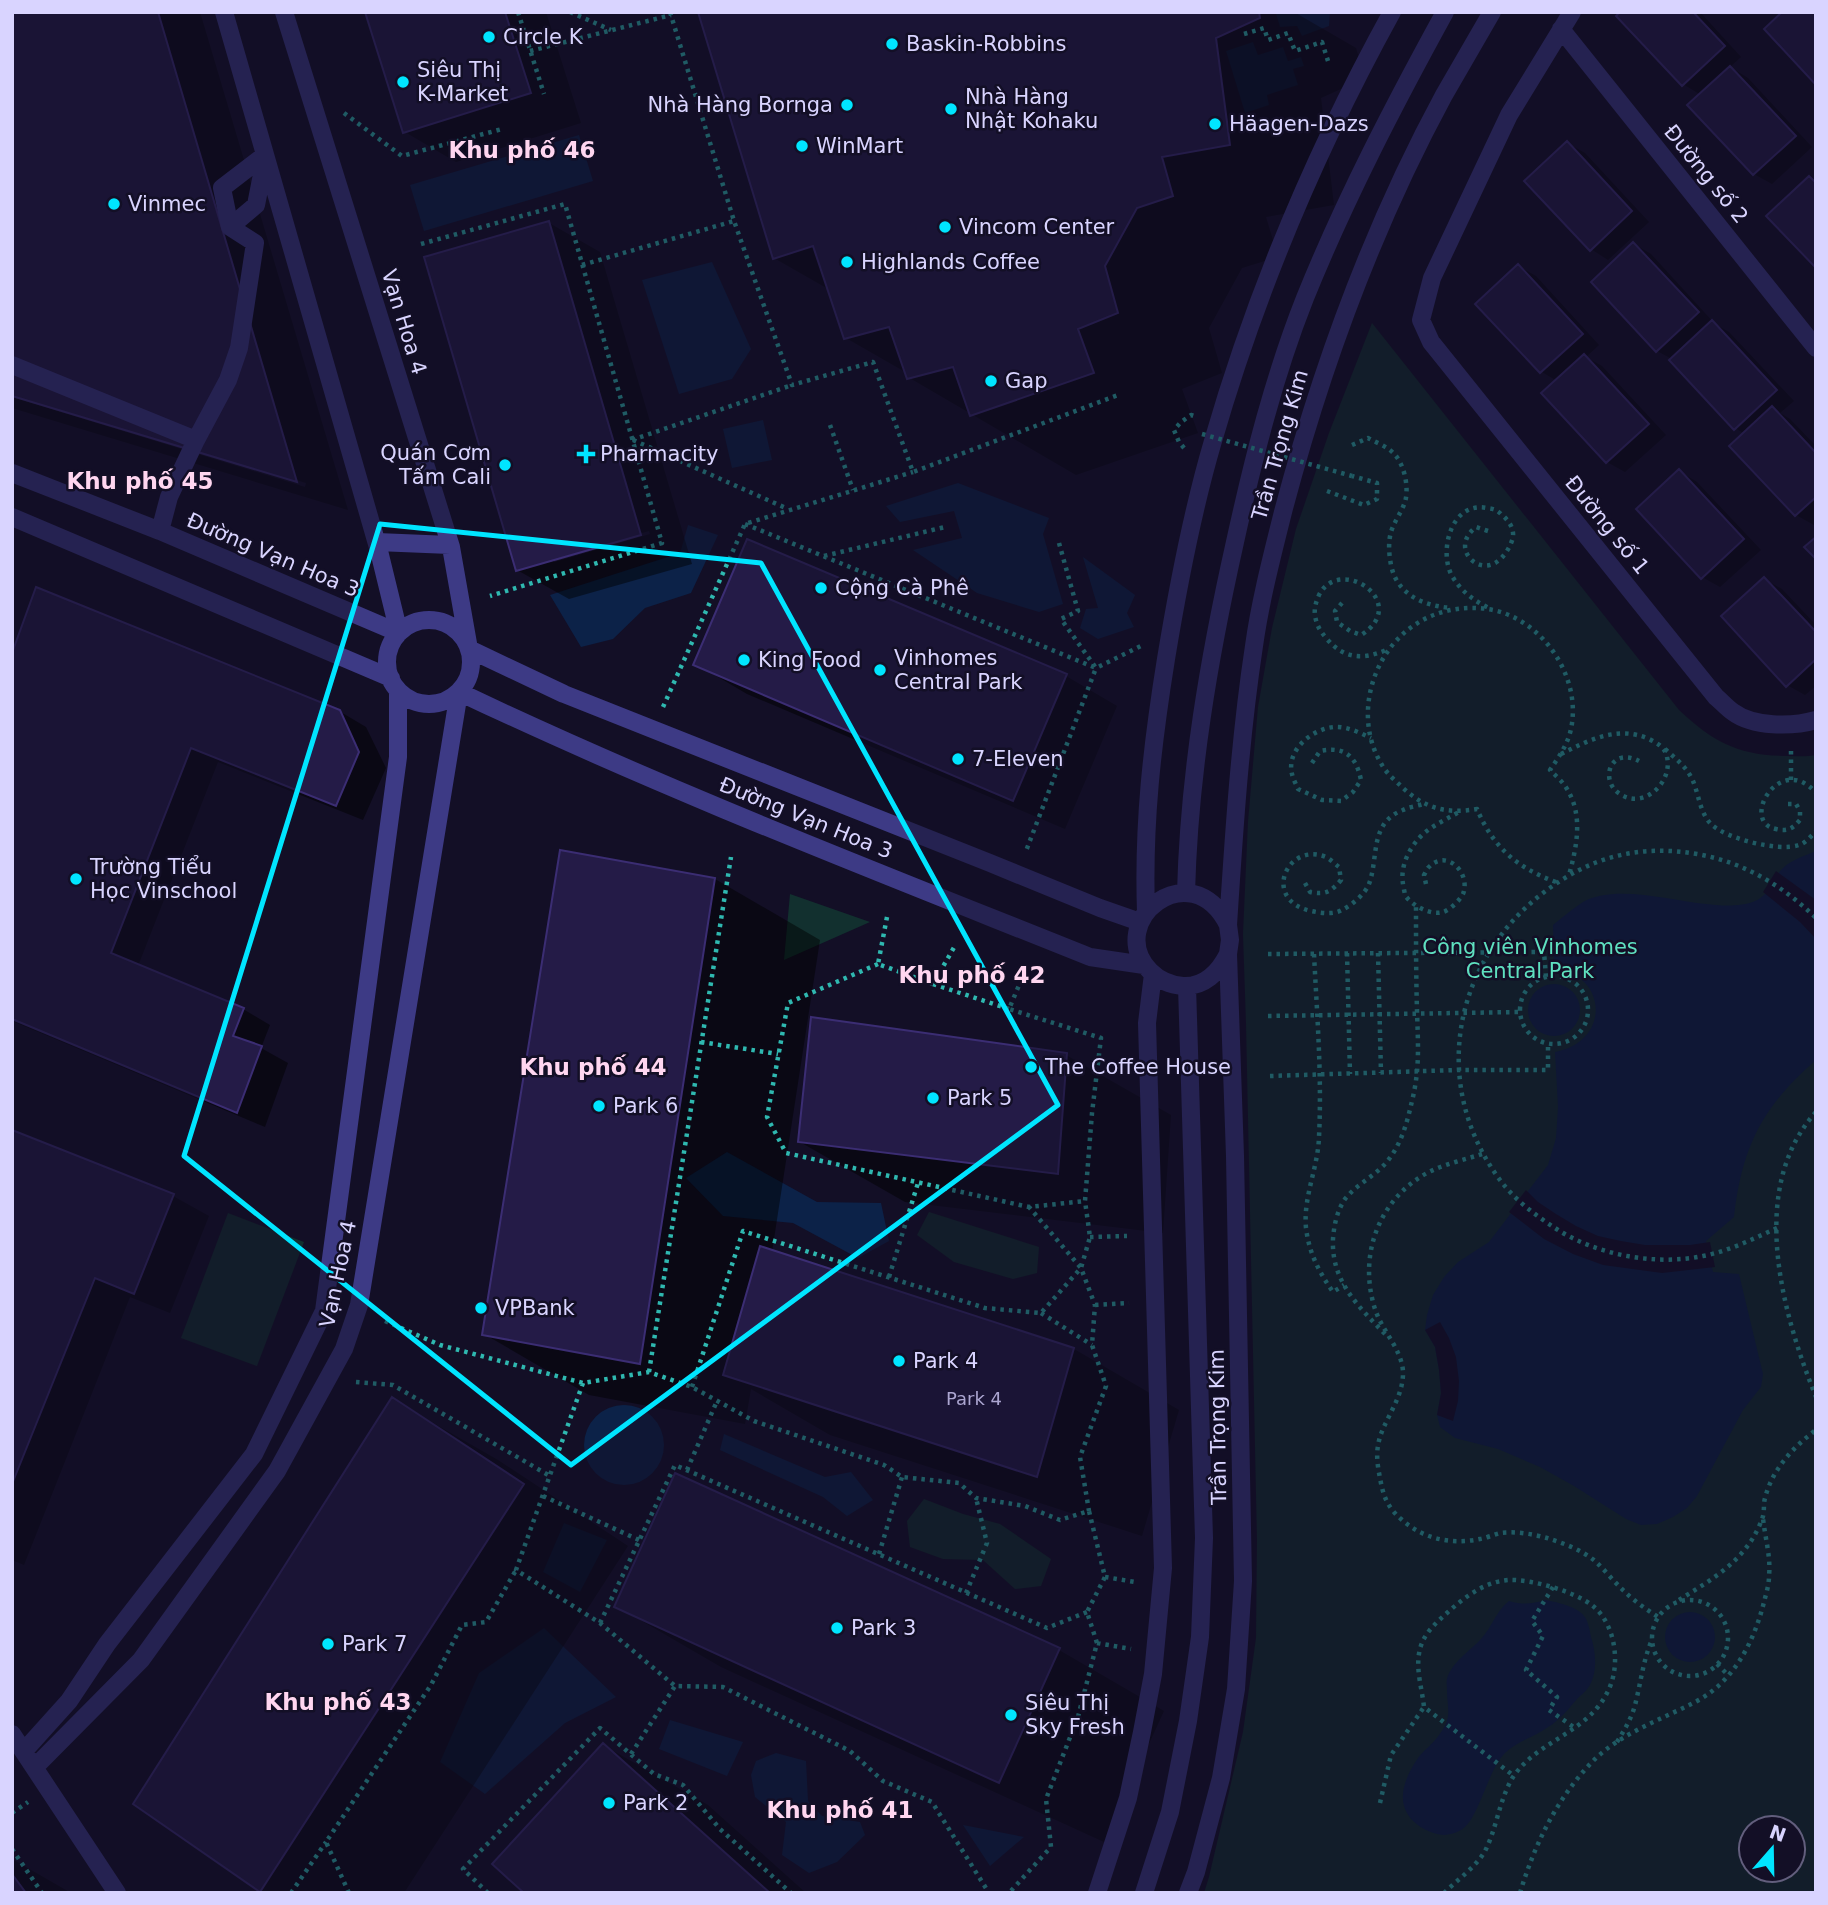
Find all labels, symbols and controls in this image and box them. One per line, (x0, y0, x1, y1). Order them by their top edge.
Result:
place label: Circle K (503, 25, 584, 49)
marker: Circle K (481, 29, 497, 45)
place label: Baskin-Robbins (906, 32, 1066, 56)
marker: Baskin-Robbins (884, 36, 900, 52)
place label: Siêu Thị K-Market (417, 58, 508, 106)
marker: Siêu Thị K-Market (395, 74, 411, 90)
place label: Nhà Hàng Nhật Kohaku (965, 85, 1098, 133)
place label: Nhà Hàng Bornga (647, 93, 833, 117)
marker: Nhà Hàng Bornga (839, 97, 855, 113)
marker: Nhà Hàng Nhật Kohaku (943, 101, 959, 117)
place label: Häagen-Dazs (1229, 112, 1369, 136)
marker: Häagen-Dazs (1207, 116, 1223, 132)
street label: Đường số 2 (1659, 120, 1753, 228)
place label: WinMart (816, 134, 903, 158)
district label: Khu phố 46 (448, 137, 596, 163)
marker: WinMart (794, 138, 810, 154)
place label: Vinmec (128, 192, 206, 216)
marker: Vinmec (106, 196, 122, 212)
place label: Vincom Center (959, 215, 1115, 239)
marker: Vincom Center (937, 219, 953, 235)
place label: Highlands Coffee (861, 250, 1040, 274)
marker: Highlands Coffee (839, 254, 855, 270)
street label: Vạn Hoa 4 (377, 266, 431, 378)
street label: Trần Trọng Kim (1247, 367, 1313, 524)
place label: Gap (1005, 369, 1047, 393)
marker: Gap (983, 373, 999, 389)
place label: Quán Cơm Tấm Cali (380, 441, 491, 489)
place label: Pharmacity (600, 442, 718, 466)
marker: Pharmacity (578, 446, 594, 462)
marker: Quán Cơm Tấm Cali (497, 457, 513, 473)
district label: Khu phố 45 (66, 468, 214, 494)
street label: Đường số 1 (1560, 471, 1654, 579)
street label: Đường Vạn Hoa 3 (183, 508, 363, 602)
place label: Cộng Cà Phê (835, 576, 969, 600)
marker: Cộng Cà Phê (813, 580, 829, 596)
place label: Vinhomes Central Park (894, 646, 1023, 694)
place label: King Food (758, 648, 861, 672)
marker: King Food (736, 652, 752, 668)
marker: Vinhomes Central Park (872, 662, 888, 678)
place label: 7-Eleven (972, 747, 1064, 771)
marker: 7-Eleven (950, 751, 966, 767)
street label: Đường Vạn Hoa 3 (716, 772, 896, 864)
place label: Trường Tiểu Học Vinschool (89, 855, 237, 903)
marker: Trường Tiểu Học Vinschool (68, 871, 84, 887)
park label: Công viên Vinhomes Central Park (1422, 935, 1638, 983)
district label: Khu phố 42 (898, 962, 1046, 988)
district label: Khu phố 44 (519, 1054, 667, 1080)
place label: The Coffee House (1044, 1055, 1231, 1079)
marker: The Coffee House (1023, 1059, 1039, 1075)
place label: Park 5 (947, 1086, 1012, 1110)
marker: Park 5 (925, 1090, 941, 1106)
place label: Park 6 (613, 1094, 678, 1118)
marker: Park 6 (591, 1098, 607, 1114)
street label: Vạn Hoa 4 (315, 1218, 361, 1330)
place label: VPBank (495, 1296, 576, 1320)
marker: VPBank (473, 1300, 489, 1316)
place label: Park 4 (913, 1349, 978, 1373)
street label: Trần Trọng Kim (1205, 1349, 1231, 1506)
marker: Park 4 (891, 1353, 907, 1369)
house number: Park 4 (946, 1388, 1002, 1409)
place label: Park 3 (851, 1616, 916, 1640)
marker: Park 3 (829, 1620, 845, 1636)
place label: Park 7 (342, 1632, 407, 1656)
marker: Park 7 (320, 1636, 336, 1652)
district label: Khu phố 43 (264, 1689, 412, 1715)
place label: Siêu Thị Sky Fresh (1025, 1691, 1125, 1739)
marker: Siêu Thị Sky Fresh (1003, 1707, 1019, 1723)
place label: Park 2 (623, 1791, 688, 1815)
marker: Park 2 (601, 1795, 617, 1811)
district label: Khu phố 41 (766, 1797, 914, 1823)
north arrow (1737, 1814, 1807, 1884)
text: N (1767, 1820, 1789, 1846)

